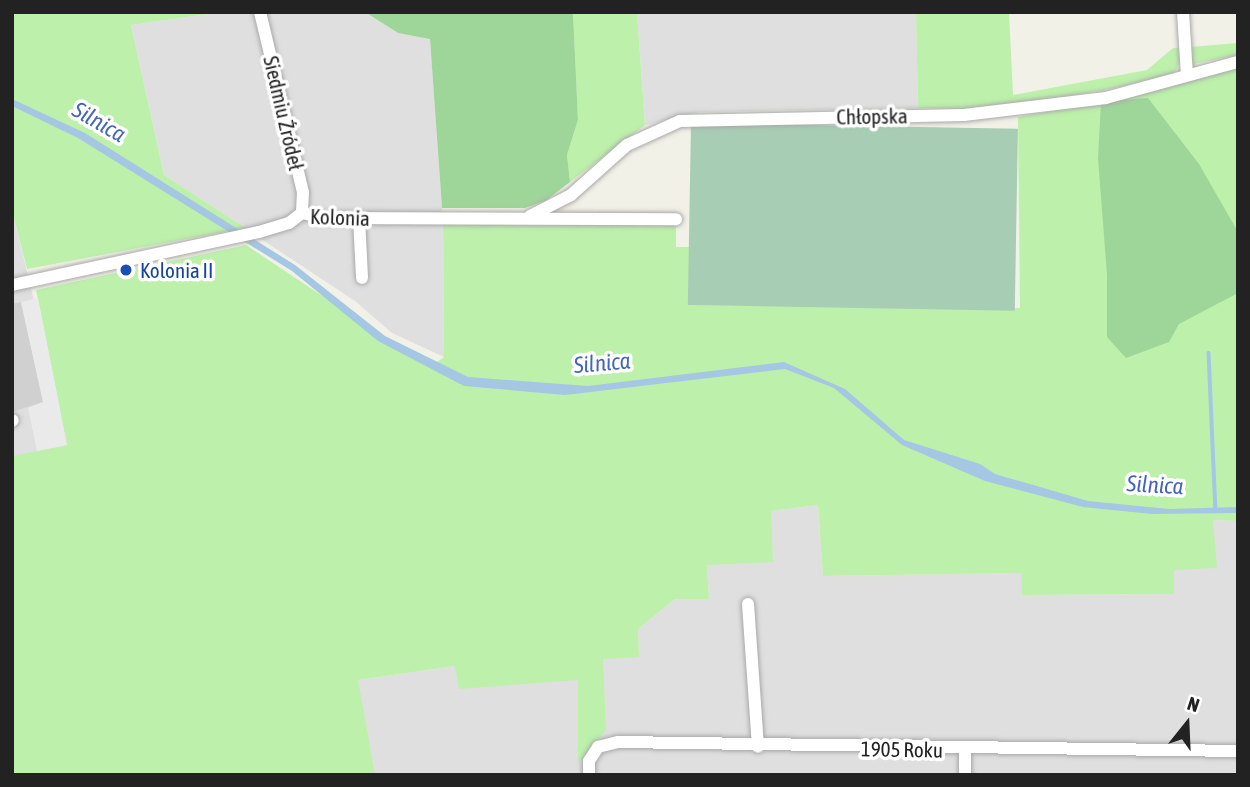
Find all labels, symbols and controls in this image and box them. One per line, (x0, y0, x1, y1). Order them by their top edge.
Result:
street label: Siedmiu Źródeł (259, 53, 309, 173)
water label: Silnica (68, 96, 130, 148)
street label: Chłopska (836, 103, 908, 129)
street label: Kolonia (310, 203, 370, 231)
place label: Kolonia II (140, 257, 213, 283)
marker: Kolonia II (118, 262, 134, 278)
water label: Silnica (573, 347, 631, 379)
water label: Silnica (1126, 470, 1184, 500)
north arrow (1152, 689, 1222, 759)
text: N (1185, 692, 1202, 716)
street label: 1905 Roku (861, 736, 943, 762)

